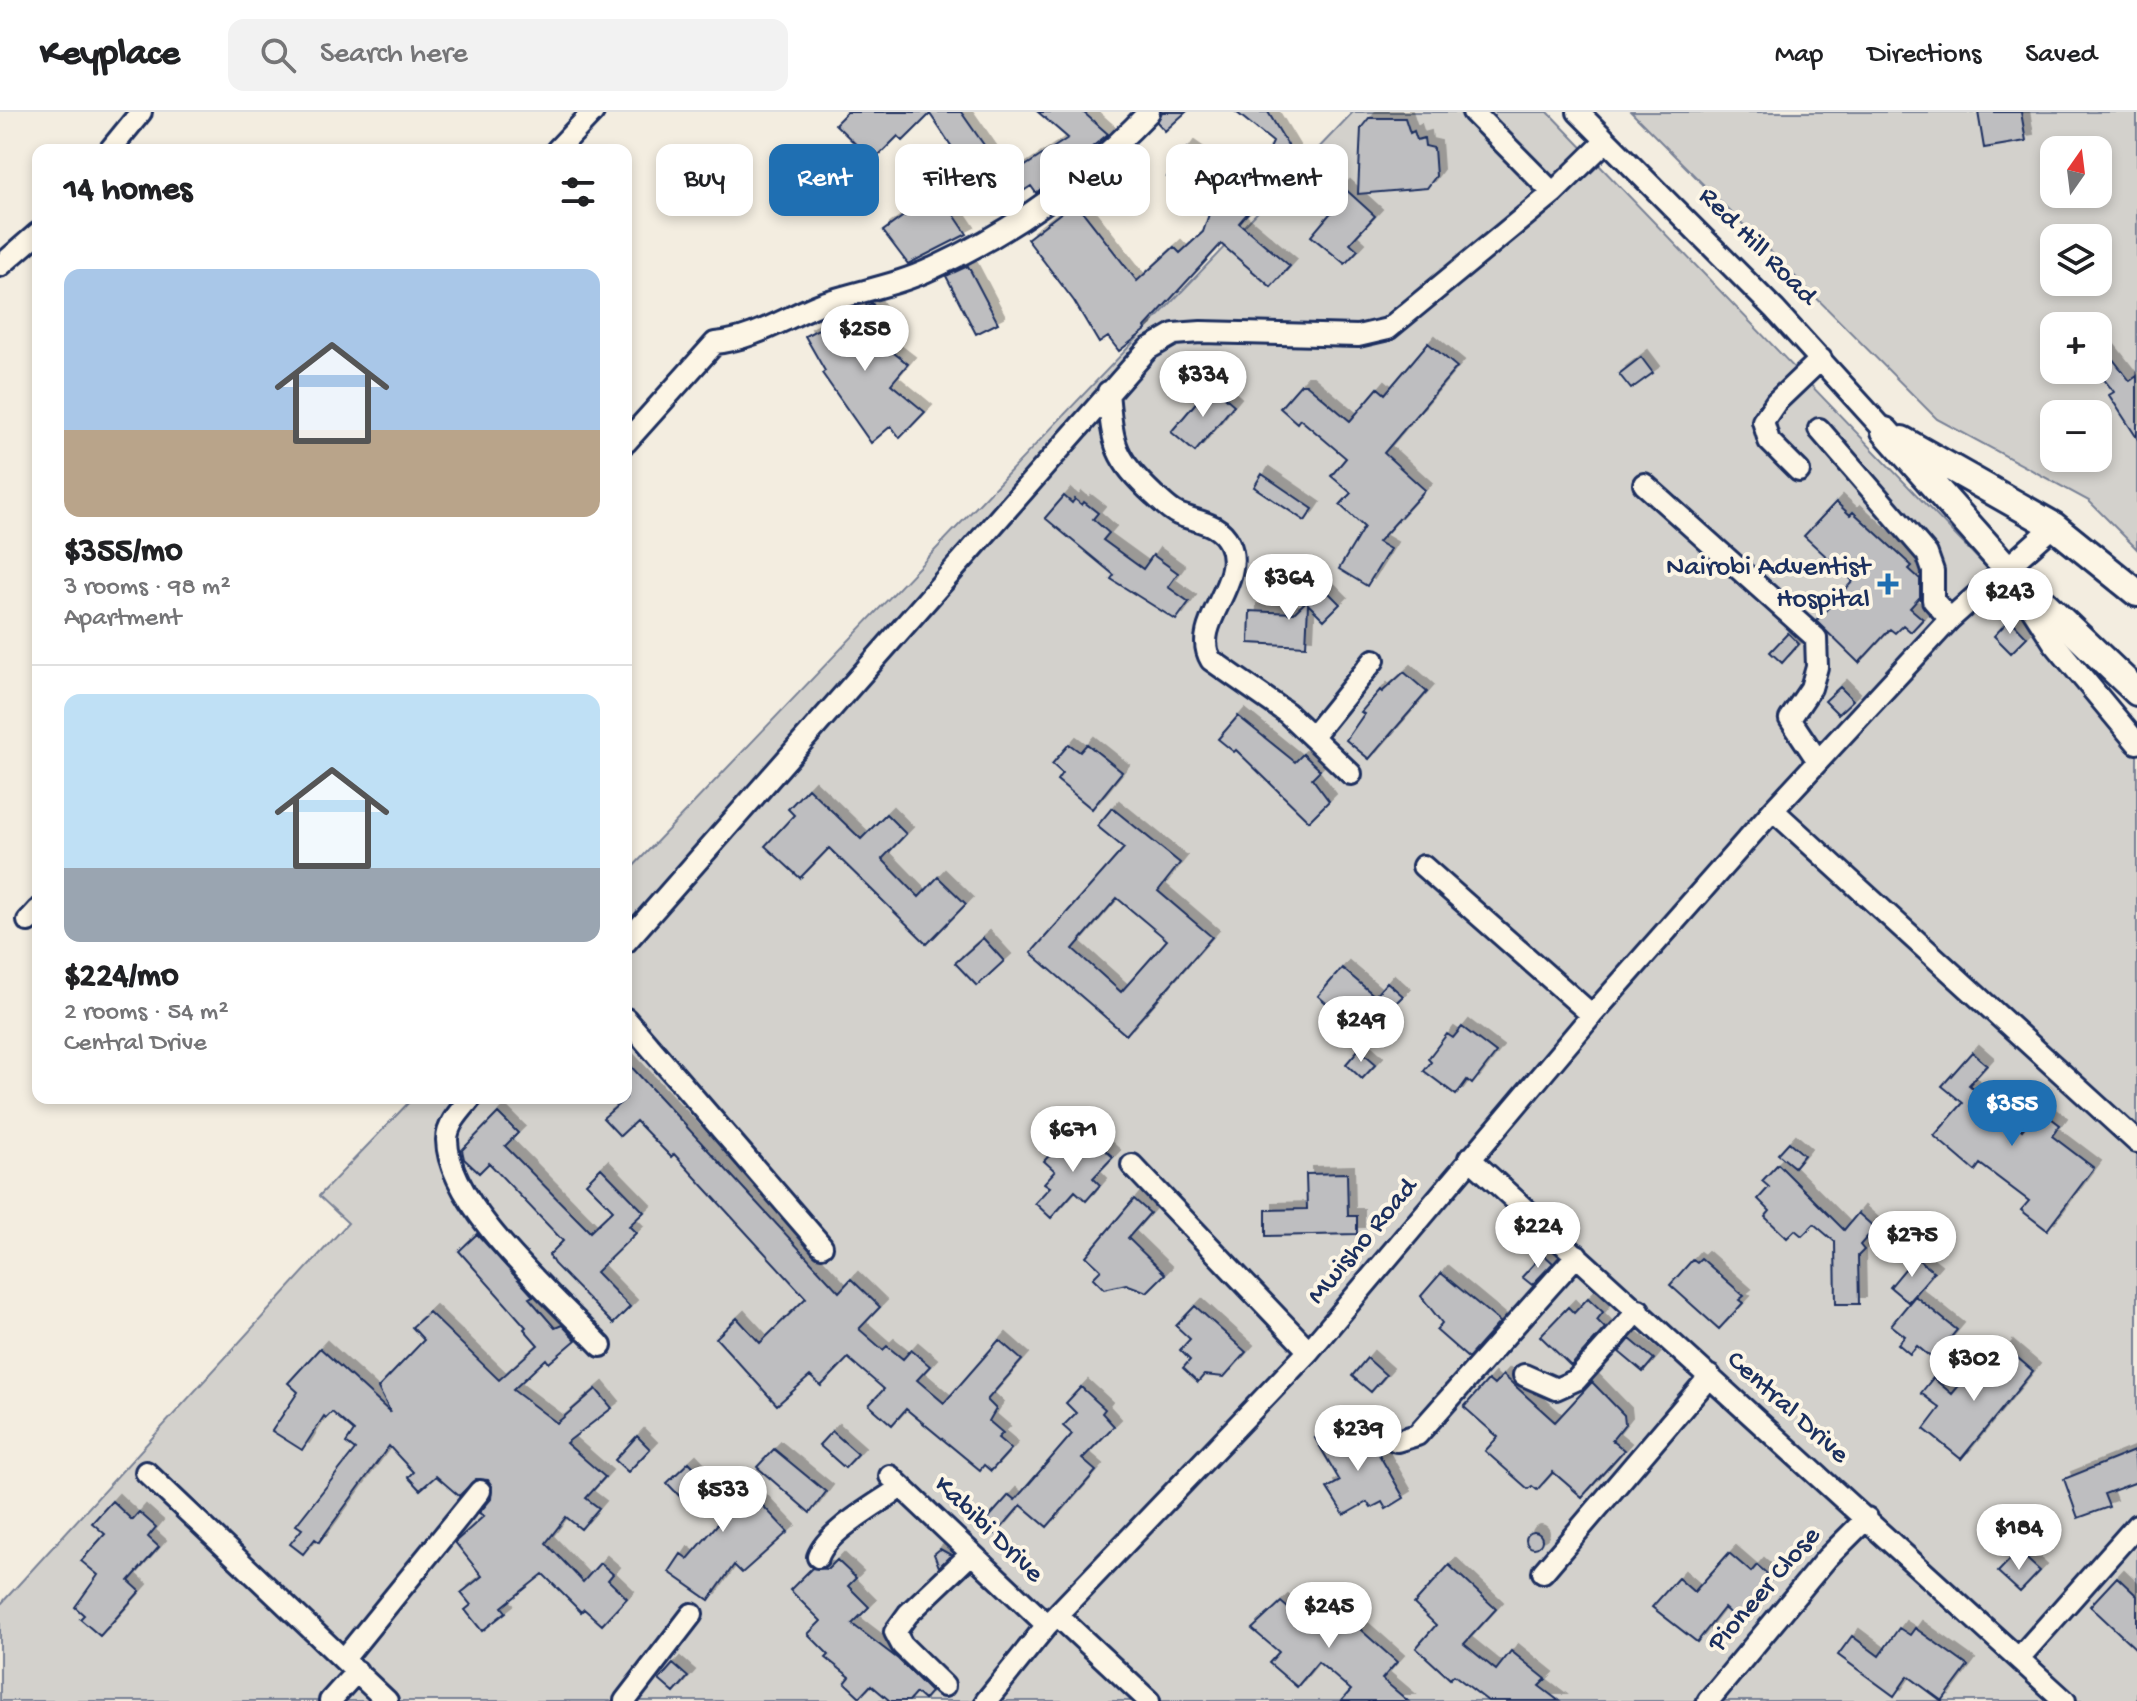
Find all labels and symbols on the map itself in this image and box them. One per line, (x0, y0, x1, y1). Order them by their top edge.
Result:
north arrow (2040, 136, 2112, 208)
street label: Red Hill Road (1691, 181, 1825, 315)
pin: $258 (818, 305, 912, 373)
pin: $334 (1156, 351, 1250, 419)
place label: Nairobi Adventist Hospital (1666, 552, 1873, 617)
pin: $364 (1242, 554, 1336, 622)
pin: $243 (1963, 568, 2057, 636)
marker: Nairobi Adventist Hospital (1877, 573, 1899, 595)
pin: $249 (1314, 996, 1408, 1064)
pin: $355 (1965, 1080, 2059, 1148)
pin: $671 (1026, 1106, 1120, 1174)
street label: Mwisho Road (1301, 1170, 1427, 1312)
pin: $224 (1491, 1202, 1585, 1270)
pin: $275 (1865, 1211, 1959, 1279)
pin: $302 (1927, 1335, 2021, 1403)
street label: Central Drive (1719, 1344, 1856, 1472)
pin: $239 (1311, 1405, 1405, 1473)
pin: $533 (676, 1466, 770, 1534)
street label: Kabibi Drive (926, 1469, 1050, 1591)
pin: $184 (1972, 1504, 2066, 1572)
street label: Pioneer Close (1701, 1520, 1829, 1660)
pin: $245 (1282, 1582, 1376, 1650)

